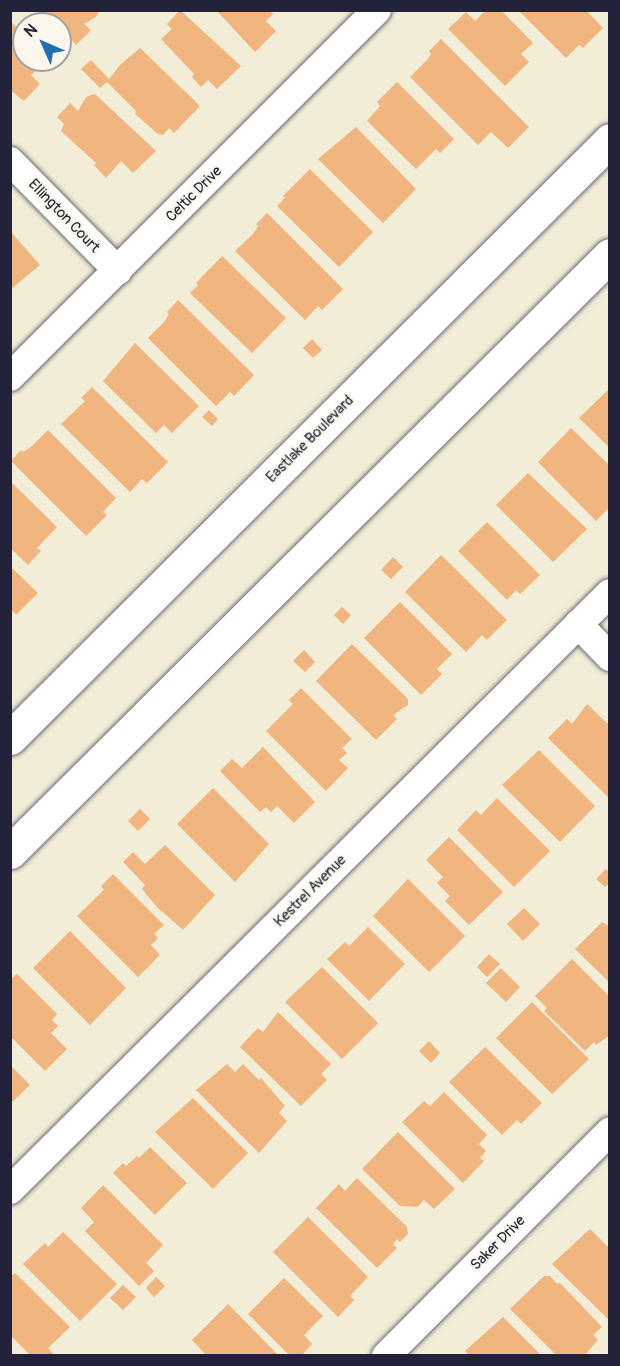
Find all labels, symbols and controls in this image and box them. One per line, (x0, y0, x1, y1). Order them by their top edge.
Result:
north arrow (12, 12, 72, 72)
text: N (20, 20, 42, 42)
street label: Celtic Drive (162, 162, 226, 226)
street label: Ellington Court (24, 175, 104, 257)
street label: Eastlake Boulevard (263, 392, 357, 486)
street label: Kestrel Avenue (270, 851, 350, 931)
street label: Saker Drive (467, 1212, 529, 1274)

